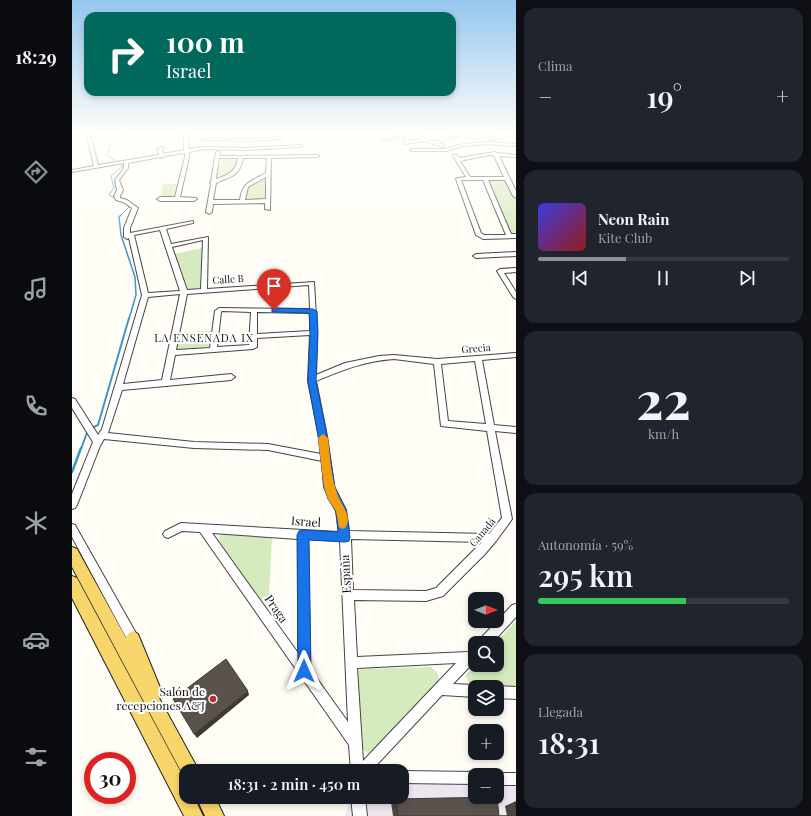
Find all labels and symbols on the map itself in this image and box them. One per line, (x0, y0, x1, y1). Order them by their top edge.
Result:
pin (257, 269, 291, 310)
street label: Calle B (212, 271, 244, 287)
district label: LA ENSENADA IX (154, 330, 254, 345)
street label: Grecia (461, 340, 491, 356)
street label: Israel (290, 512, 322, 530)
street label: Canadá (466, 515, 498, 549)
street label: España (336, 554, 354, 594)
street label: Praga (262, 591, 292, 626)
north arrow (468, 592, 504, 628)
position arrow (283, 650, 325, 692)
place label: Salón de recepciones A&J (116, 683, 205, 713)
marker: Salón de recepciones A&J (208, 694, 218, 704)
speed limit sign: 30 (84, 752, 136, 804)

